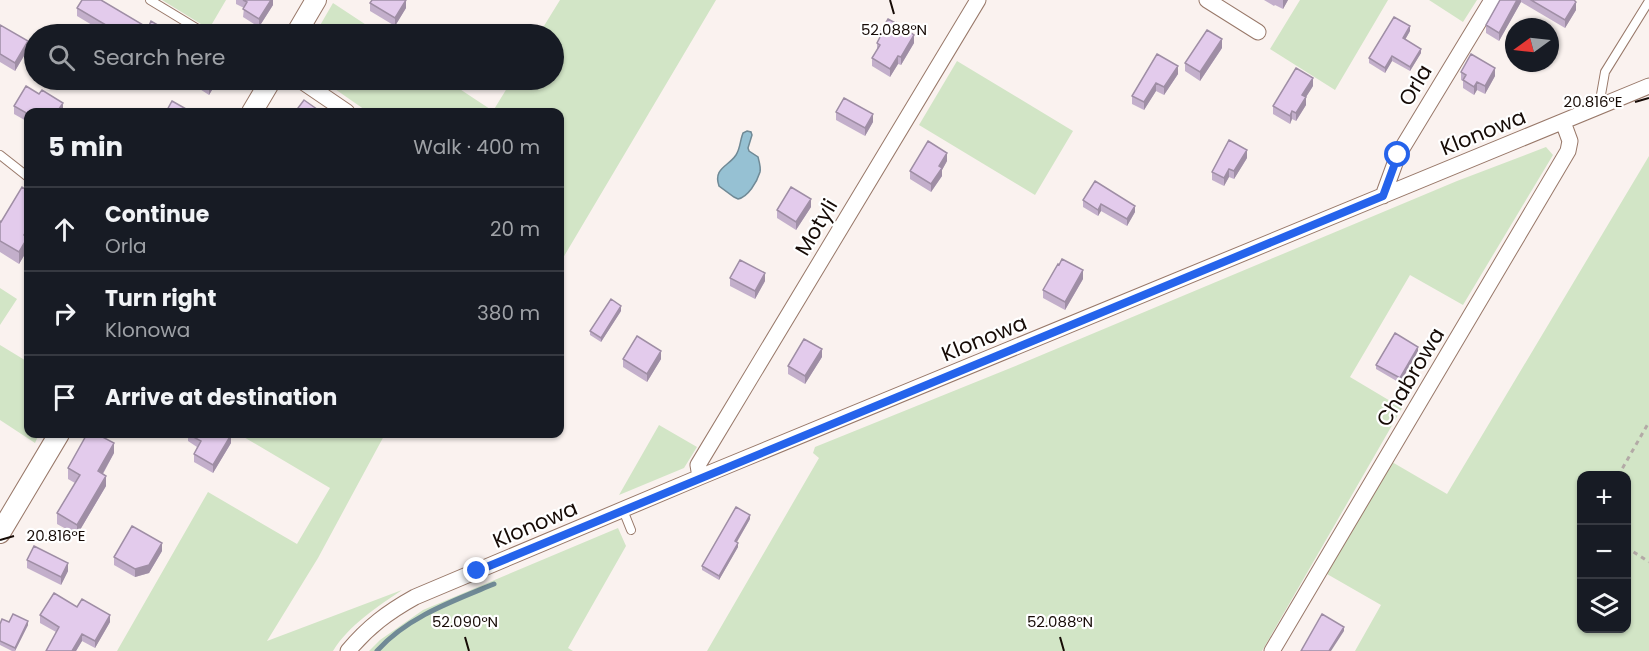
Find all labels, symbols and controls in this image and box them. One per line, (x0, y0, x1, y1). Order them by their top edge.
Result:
north arrow (1505, 18, 1559, 72)
text: 52.088°N (861, 19, 927, 40)
search box (24, 24, 564, 90)
icon: search (45, 41, 78, 74)
text: Search here (93, 42, 226, 73)
street label: Orla (1391, 59, 1439, 111)
text: 20.816°E (1564, 91, 1622, 112)
street label: Klonowa (1436, 102, 1530, 162)
text: 5 min (48, 129, 123, 165)
text: Walk · 400 m (413, 133, 540, 161)
route start (1384, 141, 1410, 167)
street label: Motyli (788, 193, 844, 261)
text: Continue (105, 199, 209, 230)
icon: ahead (48, 213, 81, 246)
text: 20 m (490, 215, 540, 243)
text: Orla (105, 232, 147, 260)
text: Turn right (105, 283, 216, 314)
icon: right (48, 297, 81, 330)
text: 380 m (477, 299, 540, 327)
street label: Klonowa (937, 308, 1031, 368)
text: Klonowa (105, 316, 190, 344)
street label: Chabrowa (1369, 322, 1451, 432)
icon: arrive (48, 381, 81, 414)
text: Arrive at destination (105, 382, 337, 413)
map controls (1577, 471, 1631, 633)
button: + (1577, 471, 1631, 525)
street label: Klonowa (488, 493, 582, 555)
text: 20.816°E (27, 525, 85, 546)
button: − (1577, 525, 1631, 579)
route end (463, 557, 489, 583)
button: layers (1577, 579, 1631, 633)
text: 52.090°N (432, 611, 498, 632)
text: 52.088°N (1027, 611, 1093, 632)

